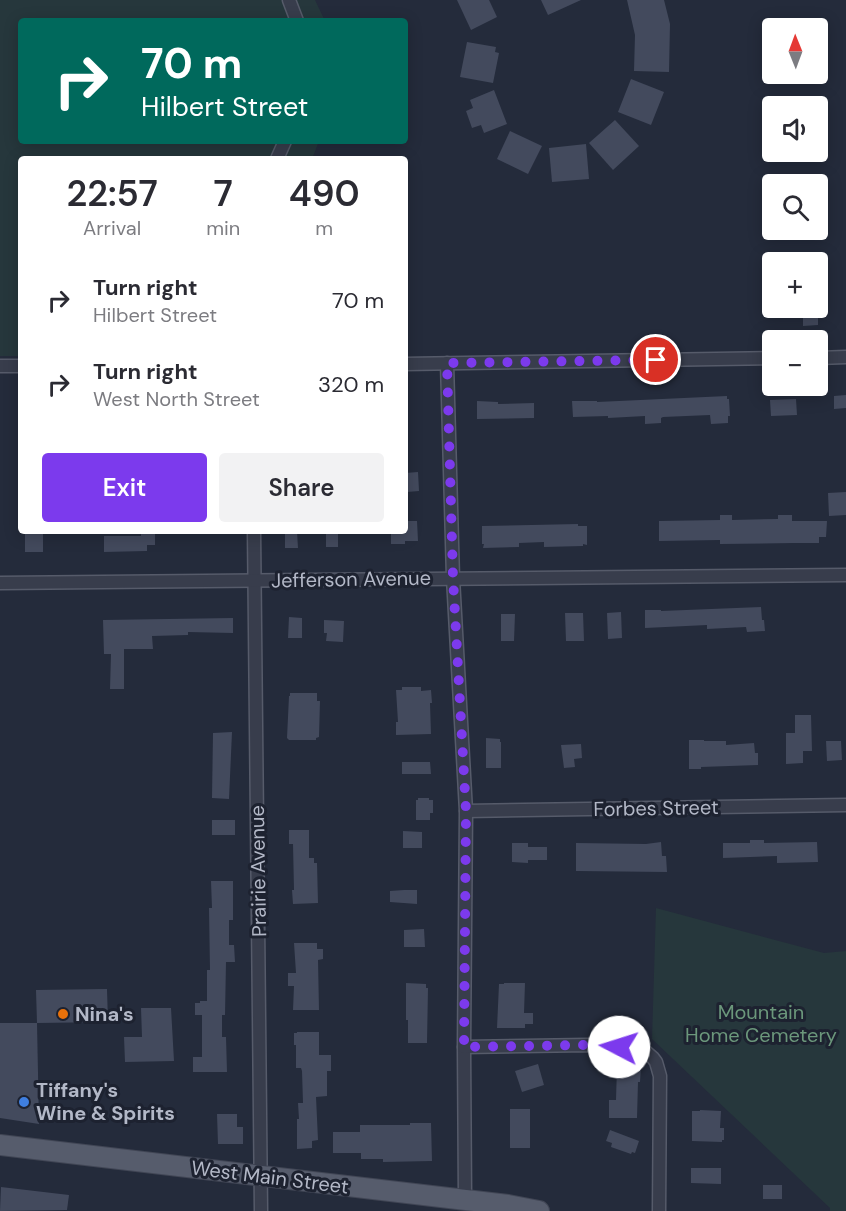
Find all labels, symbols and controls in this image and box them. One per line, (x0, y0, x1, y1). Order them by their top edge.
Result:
north arrow (762, 18, 828, 84)
map controls (762, 18, 828, 396)
text: 70 m (141, 36, 242, 91)
icon: right (42, 42, 120, 120)
text: Hilbert Street (141, 89, 308, 124)
button: sound (762, 96, 828, 162)
text: 22:57 (66, 170, 158, 217)
text: 7 (214, 170, 233, 217)
text: 490 (289, 170, 360, 217)
button: search (762, 174, 828, 240)
text: Arrival (83, 215, 141, 241)
text: min (206, 215, 240, 241)
text: m (315, 215, 333, 241)
button: + (762, 252, 828, 318)
text: Turn right (93, 273, 198, 302)
icon: right (42, 284, 75, 317)
text: 70 m (332, 286, 384, 315)
text: Hilbert Street (93, 302, 217, 328)
button: − (762, 330, 828, 396)
pin (630, 334, 681, 385)
icon: arrive (639, 343, 672, 376)
text: Turn right (93, 357, 198, 386)
icon: right (42, 368, 75, 401)
text: 320 m (318, 370, 384, 399)
text: West North Street (93, 386, 260, 412)
button: Exit (42, 453, 207, 522)
button: Share (219, 453, 384, 522)
street label: Jefferson Avenue (271, 565, 431, 593)
street label: Forbes Street (593, 794, 719, 822)
street label: Prairie Avenue (244, 805, 272, 937)
park label: Mountain Home Cemetery (685, 999, 837, 1048)
place label: Nina's (75, 1001, 134, 1027)
marker: Nina's (56, 1007, 70, 1021)
position arrow (587, 1015, 651, 1079)
place label: Tiffany's Wine & Spirits (36, 1077, 175, 1126)
marker: Tiffany's Wine & Spirits (17, 1095, 31, 1109)
street label: West Main Street (190, 1154, 350, 1200)

